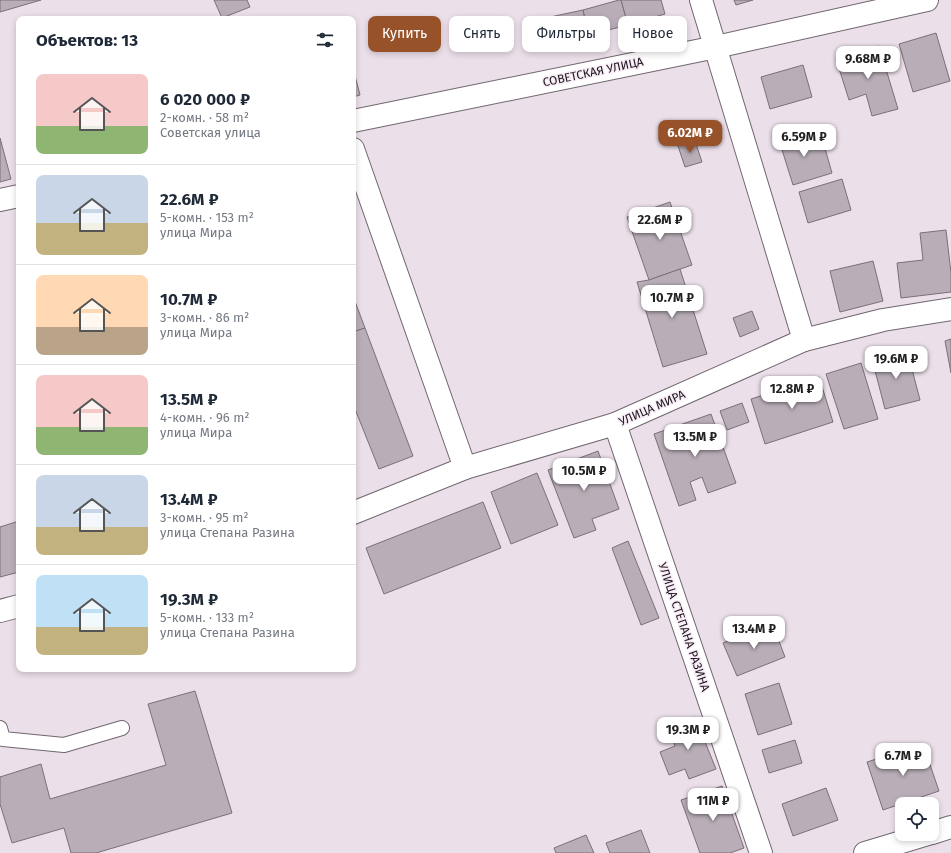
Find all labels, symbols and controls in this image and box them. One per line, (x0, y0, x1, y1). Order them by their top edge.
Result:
chip: Купить (368, 16, 441, 52)
chip: Снять (449, 16, 514, 52)
chip: Фильтры (522, 16, 610, 52)
chip: Новое (618, 16, 687, 52)
icon: filters (314, 29, 336, 51)
text: Объектов: 13 (36, 30, 138, 51)
pin: 9.68M ₽ (831, 46, 905, 80)
text: 9.68M ₽ (845, 51, 891, 66)
street label: СОВЕТСКАЯ УЛИЦА (541, 54, 645, 90)
text: 6 020 000 ₽ (160, 89, 250, 110)
icon: home (68, 90, 116, 138)
text: 2-комн. · 58 m² (160, 110, 249, 125)
pin: 6.02M ₽ (653, 120, 727, 154)
pin: 6.59M ₽ (767, 124, 841, 158)
text: Советская улица (160, 125, 261, 140)
text: 6.02M ₽ (667, 125, 713, 140)
text: 6.59M ₽ (781, 129, 827, 144)
text: 22.6M ₽ (160, 189, 219, 210)
icon: home (68, 191, 116, 239)
pin: 22.6M ₽ (623, 207, 697, 241)
text: 5-комн. · 153 m² (160, 210, 254, 225)
text: 22.6M ₽ (638, 212, 682, 227)
text: улица Мира (160, 225, 232, 240)
pin: 10.7M ₽ (635, 285, 709, 319)
text: 10.7M ₽ (160, 289, 217, 310)
text: 10.7M ₽ (650, 290, 694, 305)
icon: home (68, 291, 116, 339)
text: 3-комн. · 86 m² (160, 310, 249, 325)
text: улица Мира (160, 325, 232, 340)
pin: 19.6M ₽ (859, 346, 933, 380)
text: 19.6M ₽ (874, 351, 918, 366)
pin: 12.8M ₽ (755, 376, 829, 410)
text: 12.8M ₽ (770, 381, 814, 396)
street label: УЛИЦА МИРА (617, 387, 687, 429)
text: 13.5M ₽ (160, 389, 218, 410)
icon: home (68, 391, 116, 439)
text: 4-комн. · 96 m² (160, 410, 249, 425)
pin: 13.5M ₽ (658, 424, 732, 458)
text: улица Мира (160, 425, 232, 440)
text: 13.5M ₽ (673, 429, 717, 444)
pin: 10.5M ₽ (547, 458, 621, 492)
text: 10.5M ₽ (562, 463, 606, 478)
text: 13.4M ₽ (160, 489, 218, 510)
icon: home (68, 491, 116, 539)
text: 3-комн. · 95 m² (160, 510, 249, 525)
text: улица Степана Разина (160, 525, 295, 540)
street label: УЛИЦА СТЕПАНА РАЗИНА (655, 561, 713, 693)
text: 19.3M ₽ (160, 589, 218, 610)
icon: home (68, 591, 116, 639)
text: 5-комн. · 133 m² (160, 610, 254, 625)
pin: 13.4M ₽ (717, 616, 791, 650)
text: 13.4M ₽ (732, 621, 776, 636)
text: улица Степана Разина (160, 625, 295, 640)
pin: 19.3M ₽ (651, 717, 725, 751)
text: 19.3M ₽ (666, 722, 710, 737)
pin: 6.7M ₽ (870, 743, 936, 777)
text: 6.7M ₽ (884, 748, 922, 763)
pin: 11M ₽ (685, 788, 741, 822)
text: 11M ₽ (697, 793, 729, 808)
map controls (895, 797, 939, 841)
button: locate (895, 797, 939, 841)

